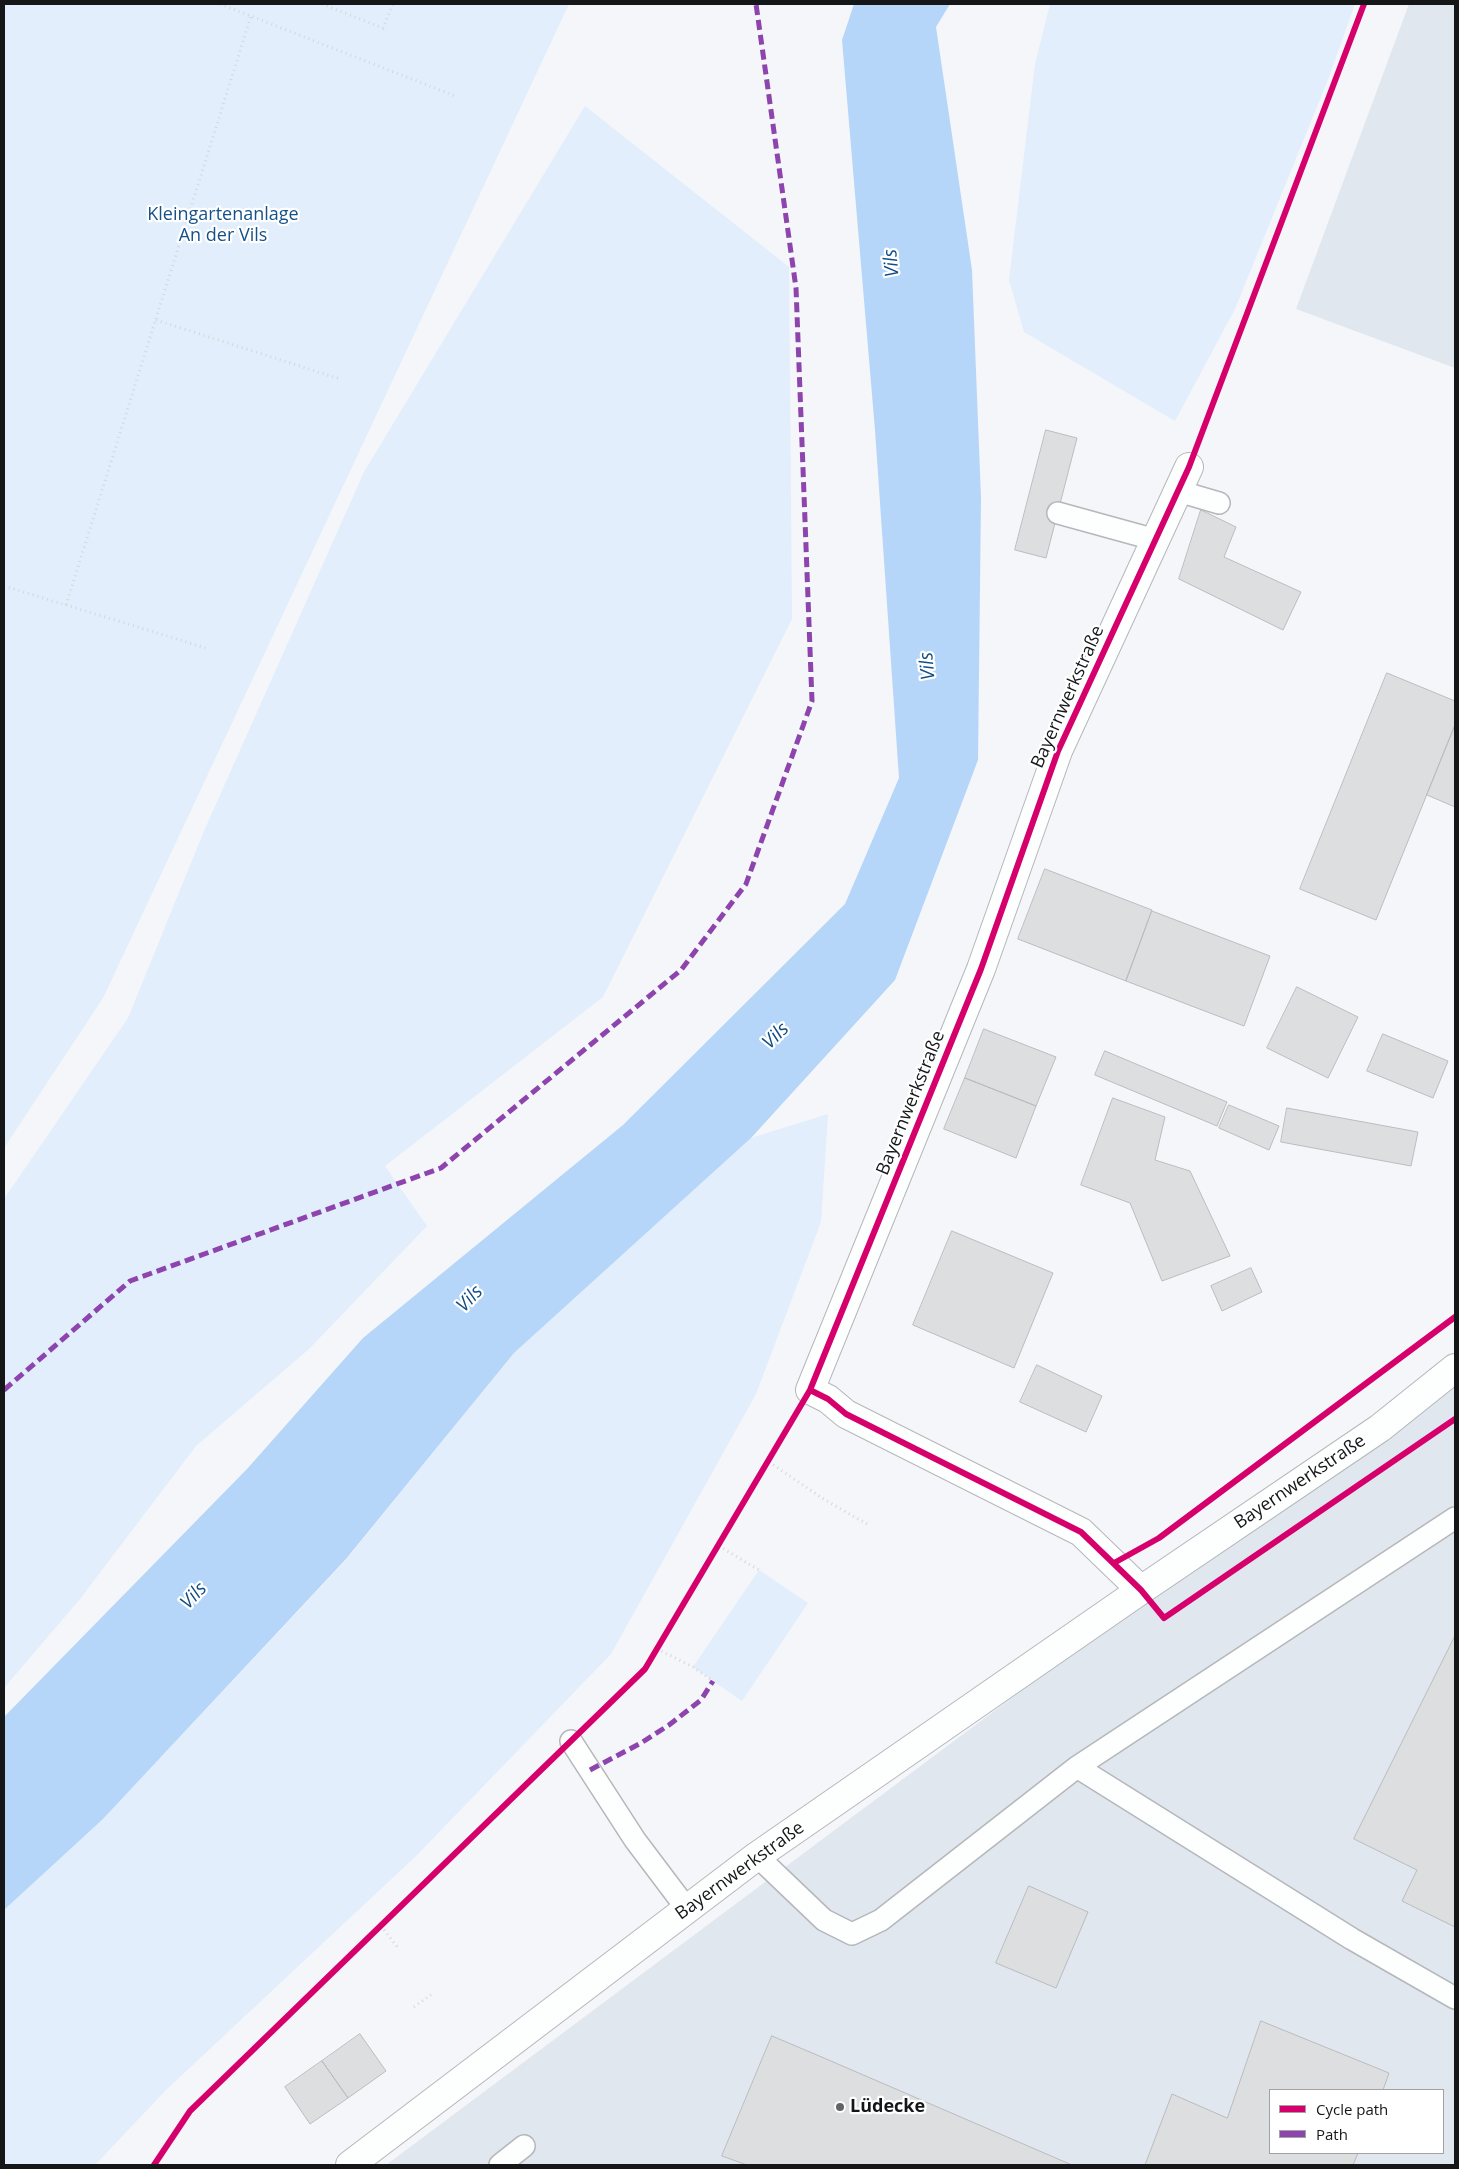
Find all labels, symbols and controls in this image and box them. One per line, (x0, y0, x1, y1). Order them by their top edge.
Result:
park label: Kleingartenanlage An der Vils (147, 204, 299, 246)
water label: Vils (879, 248, 905, 278)
street label: Bayernwerkstraße (1027, 622, 1109, 772)
water label: Vils (915, 651, 941, 681)
water label: Vils (758, 1018, 794, 1054)
street label: Bayernwerkstraße (872, 1028, 950, 1178)
water label: Vils (452, 1281, 488, 1317)
street label: Bayernwerkstraße (1230, 1430, 1370, 1534)
water label: Vils (176, 1578, 212, 1614)
street label: Bayernwerkstraße (671, 1817, 809, 1925)
legend (1269, 2089, 1444, 2154)
place label: Lüdecke (850, 2096, 925, 2118)
text: Cycle path (1316, 2099, 1388, 2119)
marker: Lüdecke (834, 2101, 846, 2113)
text: Path (1316, 2124, 1348, 2144)

